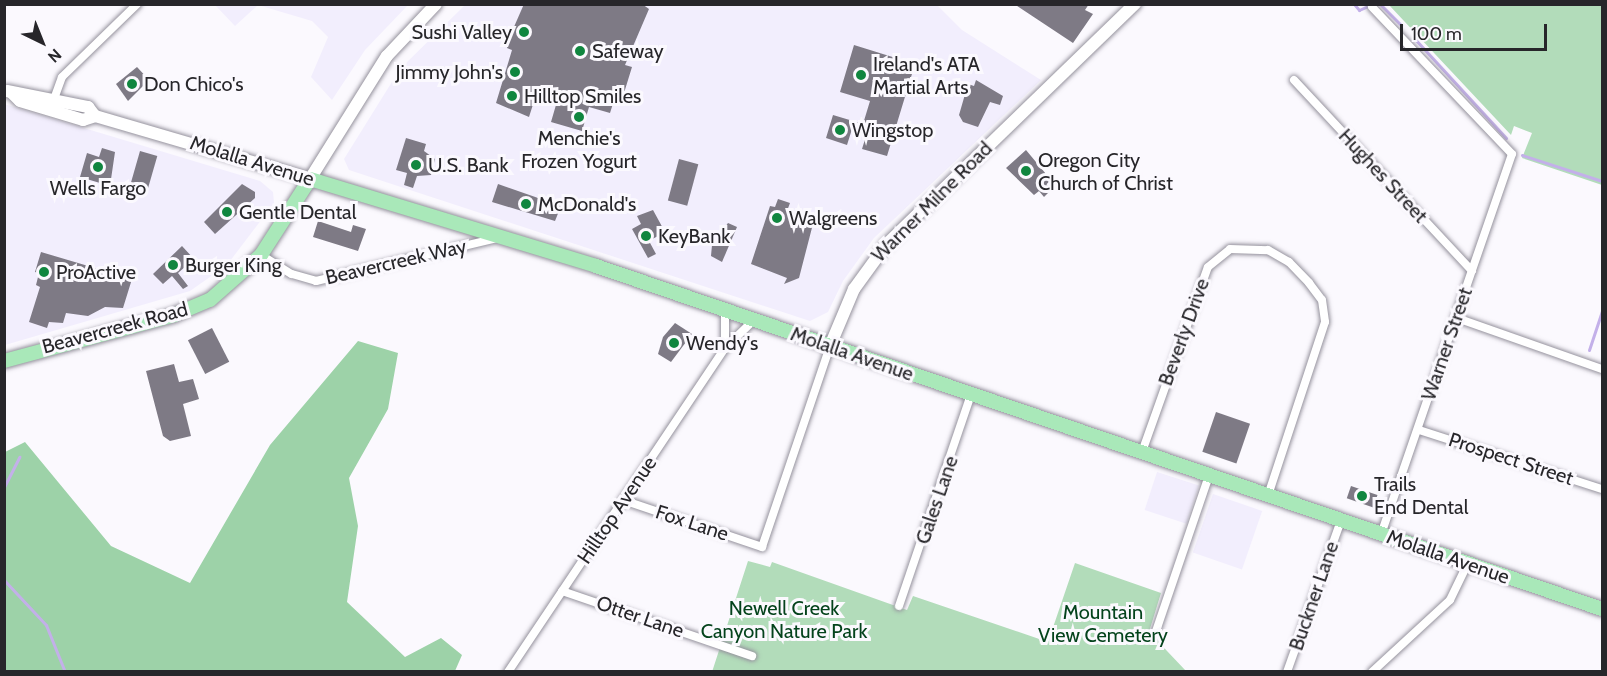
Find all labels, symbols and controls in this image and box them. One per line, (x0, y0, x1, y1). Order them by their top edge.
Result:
north arrow (12, 12, 72, 72)
scale bar (1403, 12, 1550, 50)
place label: Sushi Valley (412, 20, 512, 44)
text: 100 m (1411, 23, 1462, 45)
marker: Sushi Valley (517, 25, 531, 39)
place label: Safeway (592, 39, 664, 63)
marker: Safeway (573, 44, 587, 58)
text: N (44, 45, 65, 66)
place label: Ireland's ATA Martial Arts (873, 52, 980, 99)
place label: Jimmy John's (395, 60, 503, 84)
marker: Jimmy John's (508, 65, 522, 79)
marker: Ireland's ATA Martial Arts (854, 68, 868, 82)
place label: Don Chico's (144, 72, 244, 96)
marker: Don Chico's (125, 77, 139, 91)
place label: Hilltop Smiles (524, 84, 641, 108)
marker: Hilltop Smiles (505, 89, 519, 103)
marker: Menchie's Frozen Yogurt (572, 110, 586, 124)
place label: Wingstop (852, 118, 933, 142)
marker: Wingstop (833, 123, 847, 137)
street label: Hughes Street (1333, 124, 1433, 228)
place label: Menchie's Frozen Yogurt (521, 126, 637, 173)
street label: Molalla Avenue (187, 131, 317, 191)
street label: Warner Milne Road (867, 137, 997, 267)
place label: Oregon City Church of Christ (1038, 148, 1173, 195)
place label: U.S. Bank (428, 153, 508, 177)
marker: U.S. Bank (409, 158, 423, 172)
marker: Wells Fargo (91, 160, 105, 174)
marker: Oregon City Church of Christ (1019, 164, 1033, 178)
place label: Wells Fargo (50, 176, 146, 200)
place label: McDonald's (538, 192, 636, 216)
marker: McDonald's (519, 197, 533, 211)
place label: Gentle Dental (239, 200, 356, 224)
marker: Gentle Dental (220, 205, 234, 219)
place label: Walgreens (789, 206, 877, 230)
marker: Walgreens (770, 211, 784, 225)
place label: KeyBank (658, 224, 730, 248)
marker: KeyBank (639, 229, 653, 243)
street label: Beavercreek Way (323, 234, 469, 290)
place label: Burger King (185, 253, 282, 277)
marker: Burger King (166, 258, 180, 272)
place label: ProActive (56, 260, 136, 284)
marker: ProActive (37, 265, 51, 279)
street label: Beverly Drive (1154, 275, 1214, 389)
street label: Warner Street (1416, 284, 1478, 404)
street label: Beavercreek Road (40, 297, 190, 359)
street label: Molalla Avenue (787, 322, 917, 386)
place label: Wendy's (686, 331, 758, 355)
marker: Wendy's (667, 336, 681, 350)
street label: Prospect Street (1446, 428, 1576, 490)
street label: Hilltop Avenue (572, 452, 662, 568)
street label: Gales Lane (911, 453, 963, 547)
place label: Trails End Dental (1374, 472, 1468, 519)
marker: Trails End Dental (1355, 489, 1369, 503)
street label: Fox Lane (653, 500, 731, 546)
street label: Molalla Avenue (1383, 525, 1513, 589)
street label: Buckner Lane (1284, 538, 1344, 654)
street label: Otter Lane (593, 591, 687, 643)
park label: Newell Creek Canyon Nature Park (701, 597, 867, 644)
park label: Mountain View Cemetery (1038, 600, 1168, 647)

